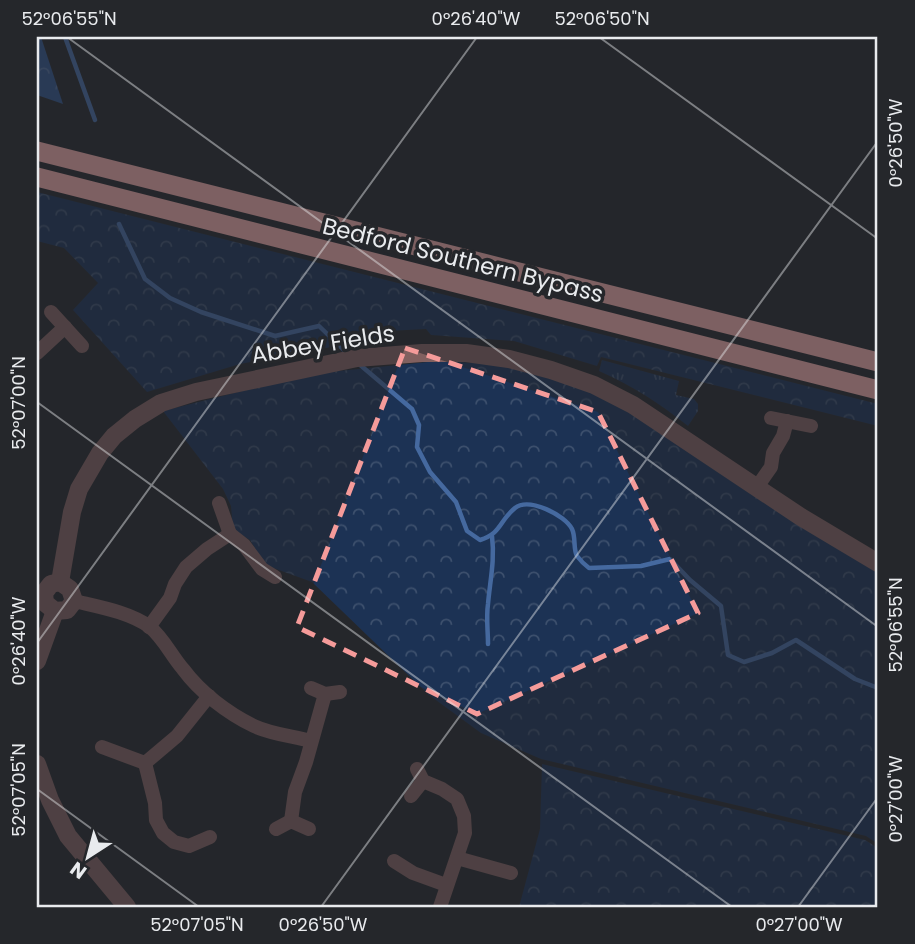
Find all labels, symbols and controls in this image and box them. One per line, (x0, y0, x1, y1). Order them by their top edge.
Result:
text: 52°06'55"N (21, 6, 117, 31)
text: 0°26'40"W (432, 6, 521, 31)
text: 52°06'50"N (554, 6, 650, 31)
text: 0°26'50"W (883, 98, 908, 187)
street label: Bedford Southern Bypass (319, 210, 607, 310)
street label: Abbey Fields (249, 317, 397, 371)
text: 52°07'00"N (6, 356, 31, 450)
text: 52°06'55"N (883, 577, 908, 673)
text: 0°26'40"W (6, 596, 31, 685)
text: 52°07'05"N (6, 743, 31, 837)
text: 0°27'00"W (883, 755, 908, 843)
north arrow (52, 822, 122, 892)
text: N (65, 855, 92, 885)
text: 52°07'05"N (150, 912, 244, 937)
text: 0°26'50"W (279, 912, 368, 937)
text: 0°27'00"W (755, 912, 843, 937)

